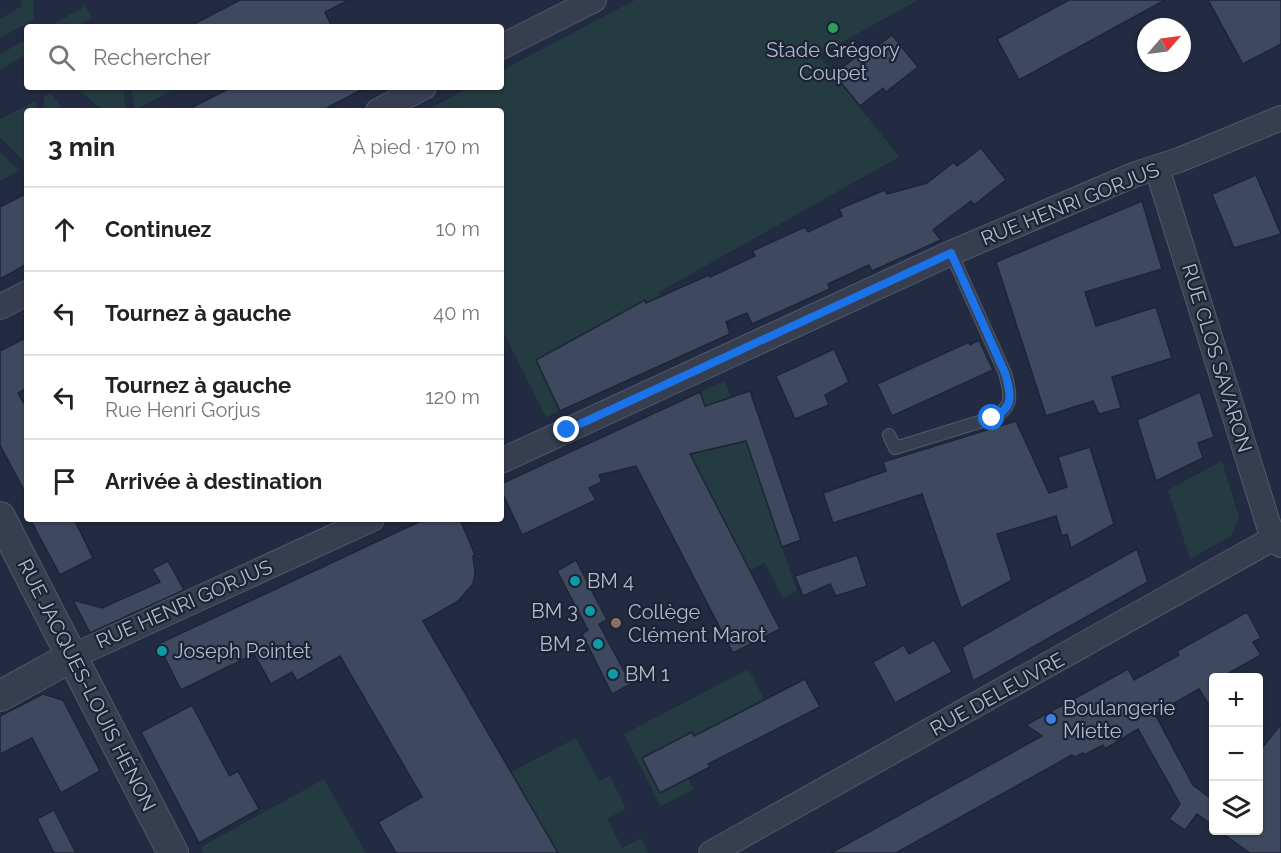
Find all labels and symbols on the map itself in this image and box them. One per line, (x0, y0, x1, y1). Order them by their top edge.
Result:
north arrow (1137, 18, 1191, 72)
marker: Stade Grégory Coupet (826, 21, 840, 35)
place label: Stade Grégory Coupet (766, 38, 900, 85)
street label: RUE HENRI GORJUS (977, 157, 1163, 251)
street label: RUE CLOS SAVARON (1177, 261, 1257, 455)
route start (978, 404, 1004, 430)
route end (553, 416, 579, 442)
street label: RUE HENRI GORJUS (92, 554, 276, 654)
street label: RUE JACQUES-LOUIS HÉNON (13, 555, 161, 815)
place label: BM 4 (587, 569, 634, 593)
marker: BM 4 (568, 574, 582, 588)
place label: BM 3 (531, 599, 578, 623)
place label: Collège Clément Marot (628, 600, 766, 647)
marker: BM 3 (583, 604, 597, 618)
marker: Collège Clément Marot (609, 616, 623, 630)
place label: BM 2 (540, 632, 586, 656)
marker: BM 2 (591, 637, 605, 651)
place label: Joseph Pointet (174, 639, 311, 663)
marker: Joseph Pointet (155, 644, 169, 658)
street label: RUE DELEUVRE (926, 647, 1068, 741)
place label: BM 1 (625, 662, 670, 686)
marker: BM 1 (606, 667, 620, 681)
place label: Boulangerie Miette (1063, 696, 1176, 743)
marker: Boulangerie Miette (1044, 712, 1058, 726)

